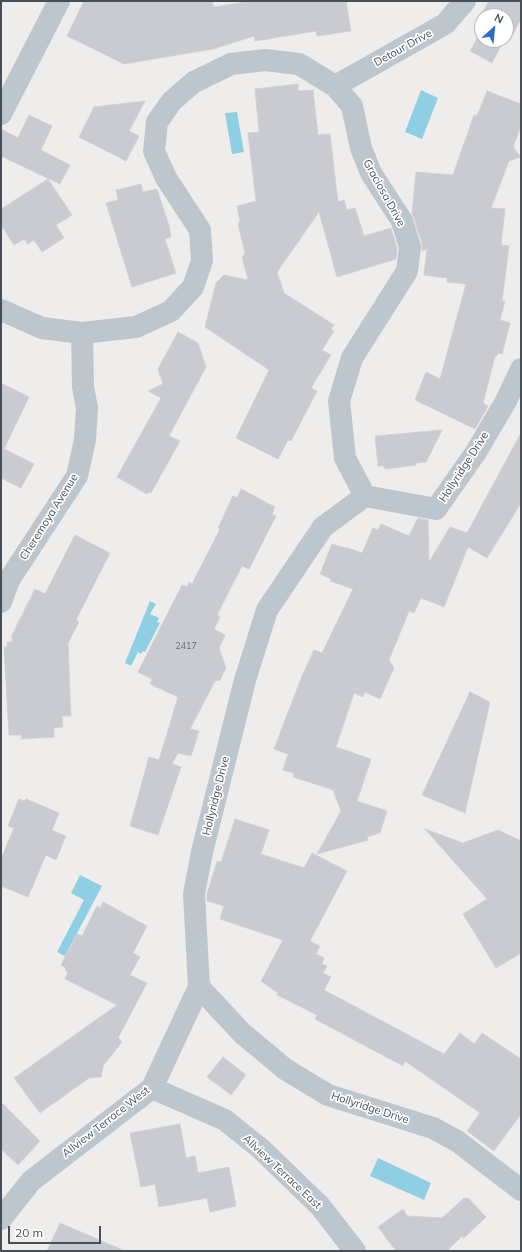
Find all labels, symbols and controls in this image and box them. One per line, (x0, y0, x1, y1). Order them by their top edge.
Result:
north arrow (474, 8, 514, 48)
text: N (492, 10, 506, 26)
street label: Detour Drive (372, 27, 434, 69)
street label: Graciosa Drive (360, 157, 408, 229)
street label: Hollyridge Drive (436, 429, 492, 505)
street label: Cheremoya Avenue (17, 471, 81, 563)
house number: 2417 (175, 641, 197, 651)
street label: Hollyridge Drive (200, 755, 232, 837)
street label: Allview Terrace West (60, 1084, 152, 1160)
street label: Hollyridge Drive (329, 1089, 411, 1127)
street label: Allview Terrace East (240, 1132, 324, 1212)
scale bar (10, 1218, 103, 1244)
text: 20 m (15, 1225, 43, 1240)

